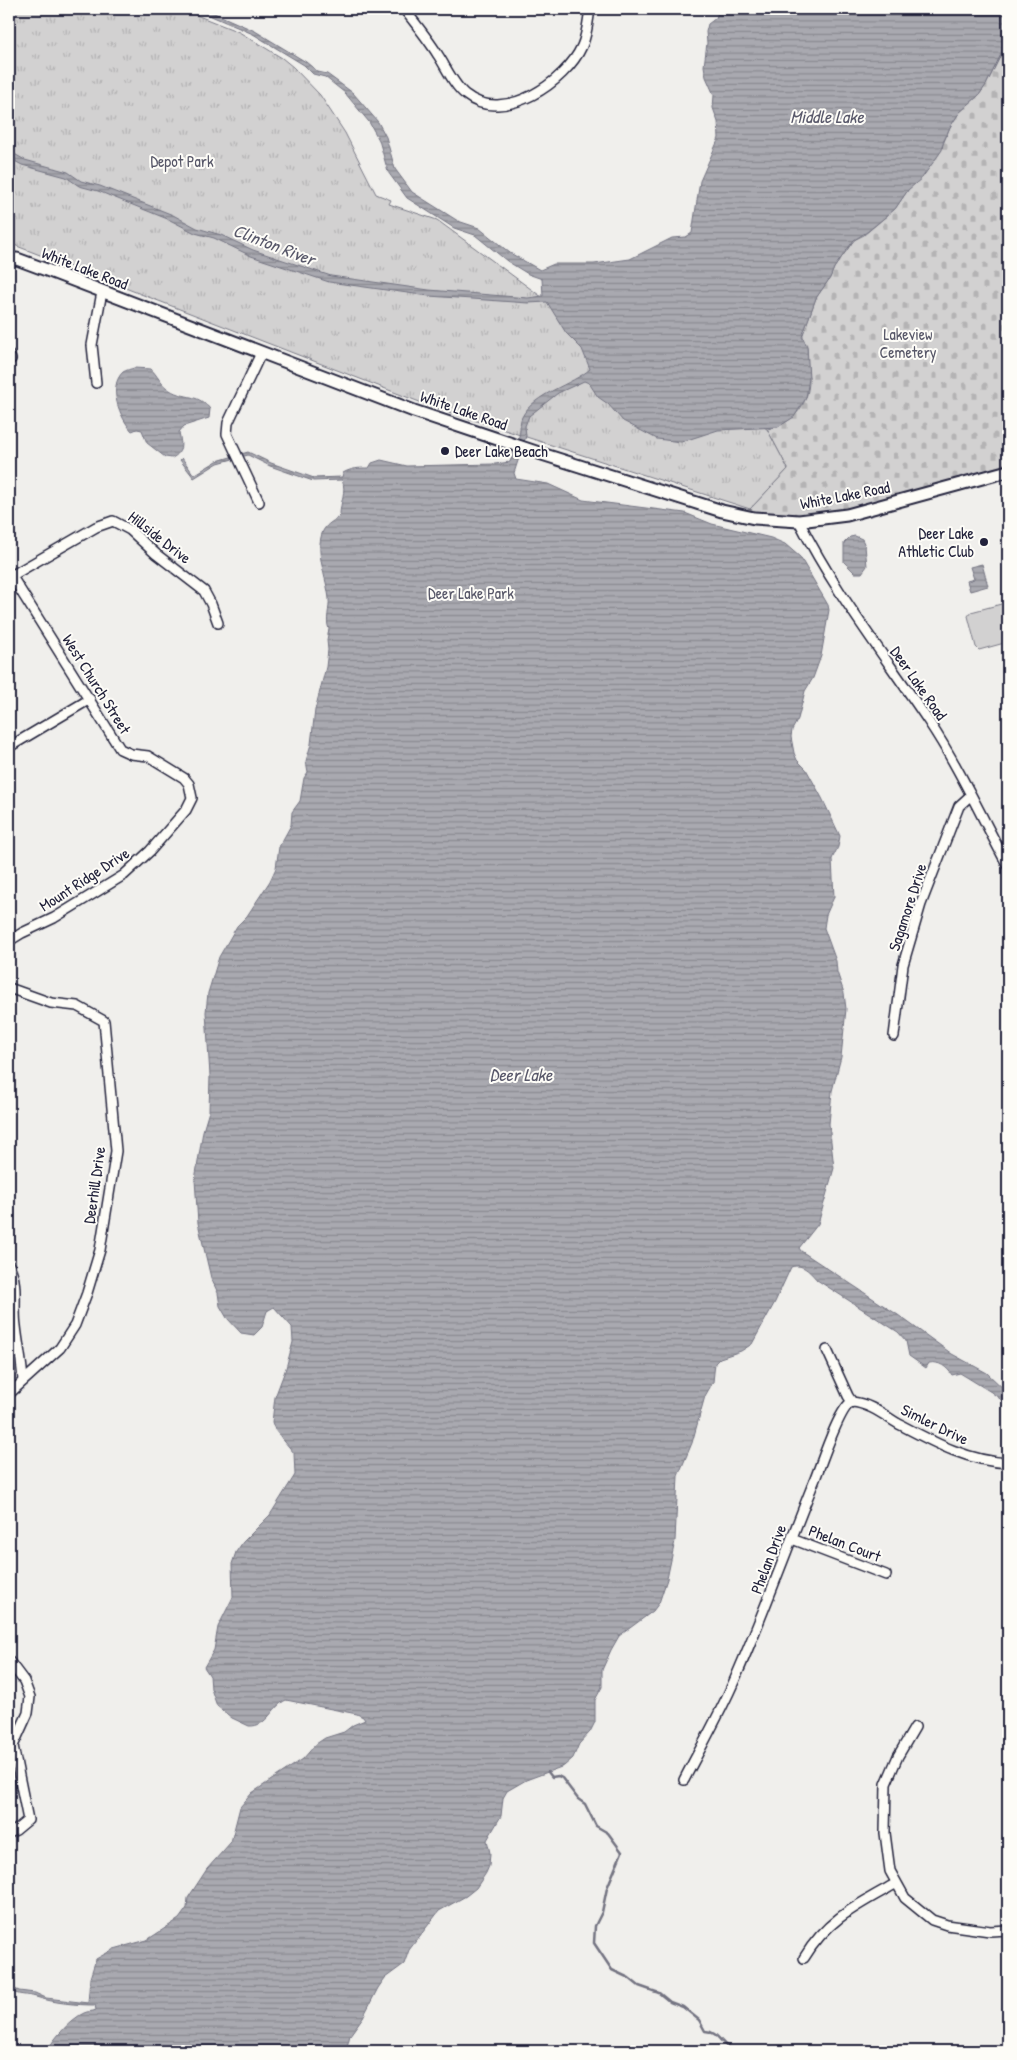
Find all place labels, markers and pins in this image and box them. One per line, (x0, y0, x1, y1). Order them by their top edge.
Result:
place label: Deer Lake Beach (455, 440, 548, 462)
marker: Deer Lake Beach (439, 445, 451, 457)
place label: Deer Lake Athletic Club (898, 522, 975, 562)
marker: Deer Lake Athletic Club (978, 536, 990, 548)

